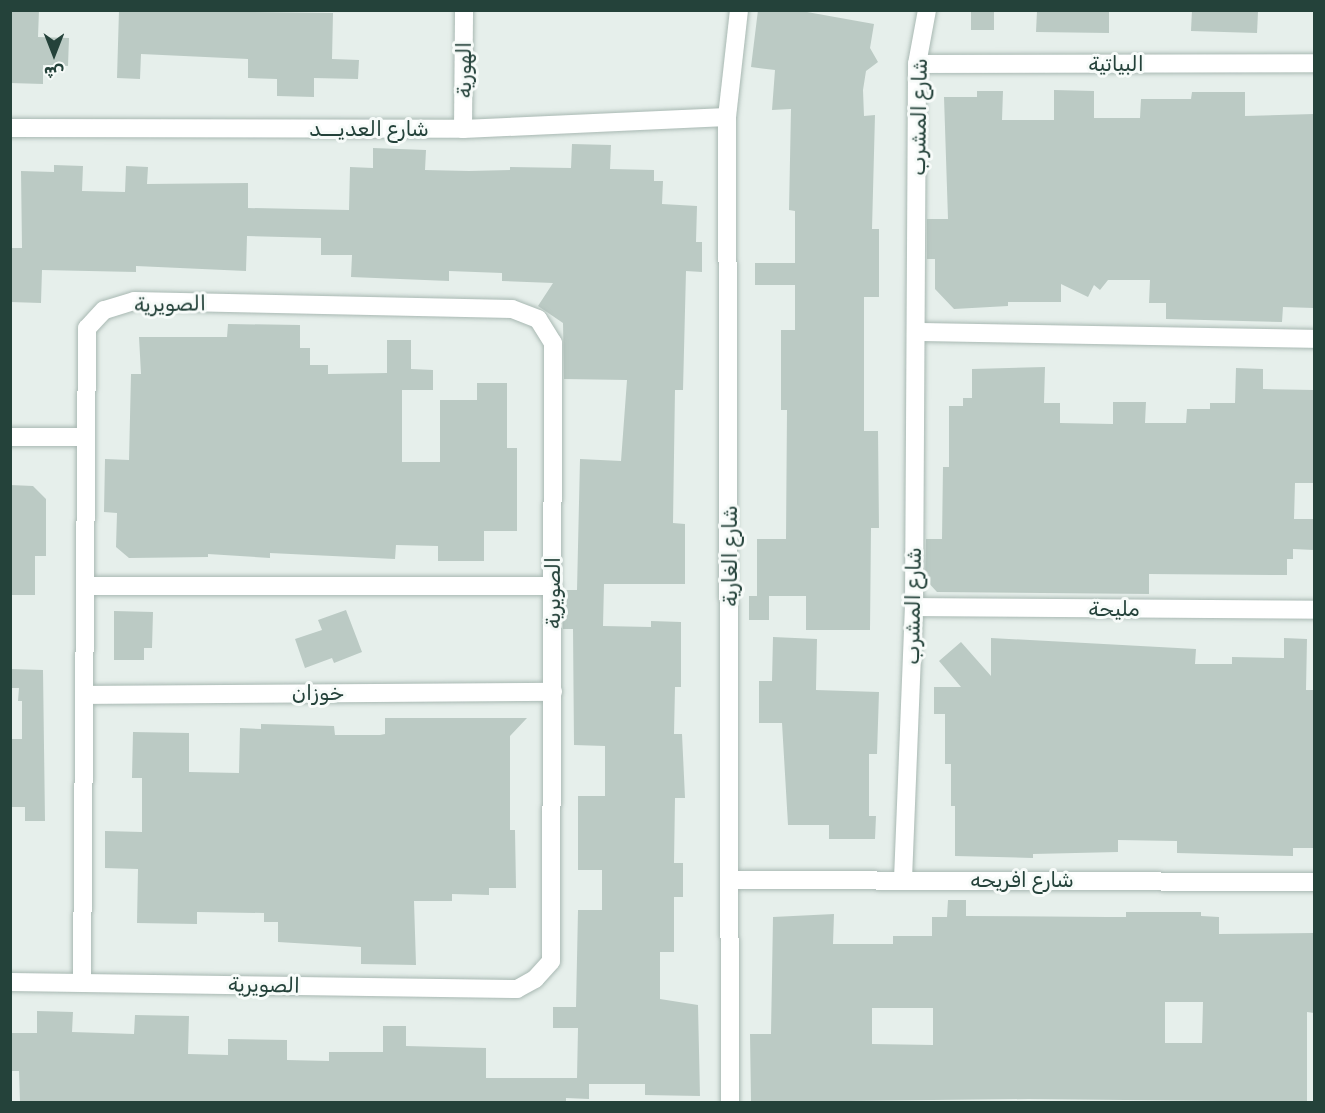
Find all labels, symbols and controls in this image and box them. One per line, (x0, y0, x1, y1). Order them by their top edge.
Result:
north arrow (24, 24, 84, 84)
street label: الهورية (451, 42, 477, 98)
street label: البياتية (1088, 51, 1144, 77)
street label: شارع المشرب (905, 58, 933, 176)
text: ش (44, 63, 64, 82)
street label: شارع العديـــد (309, 116, 429, 142)
street label: الصويرية (134, 291, 206, 317)
street label: شارع الغارية (717, 505, 743, 607)
street label: شارع المشرب (899, 547, 927, 665)
street label: الصويرية (540, 557, 566, 629)
street label: مليحة (1088, 596, 1140, 622)
street label: خوزان (292, 680, 344, 706)
street label: شارع افريحه (970, 867, 1074, 893)
street label: الصويرية (228, 972, 300, 998)

